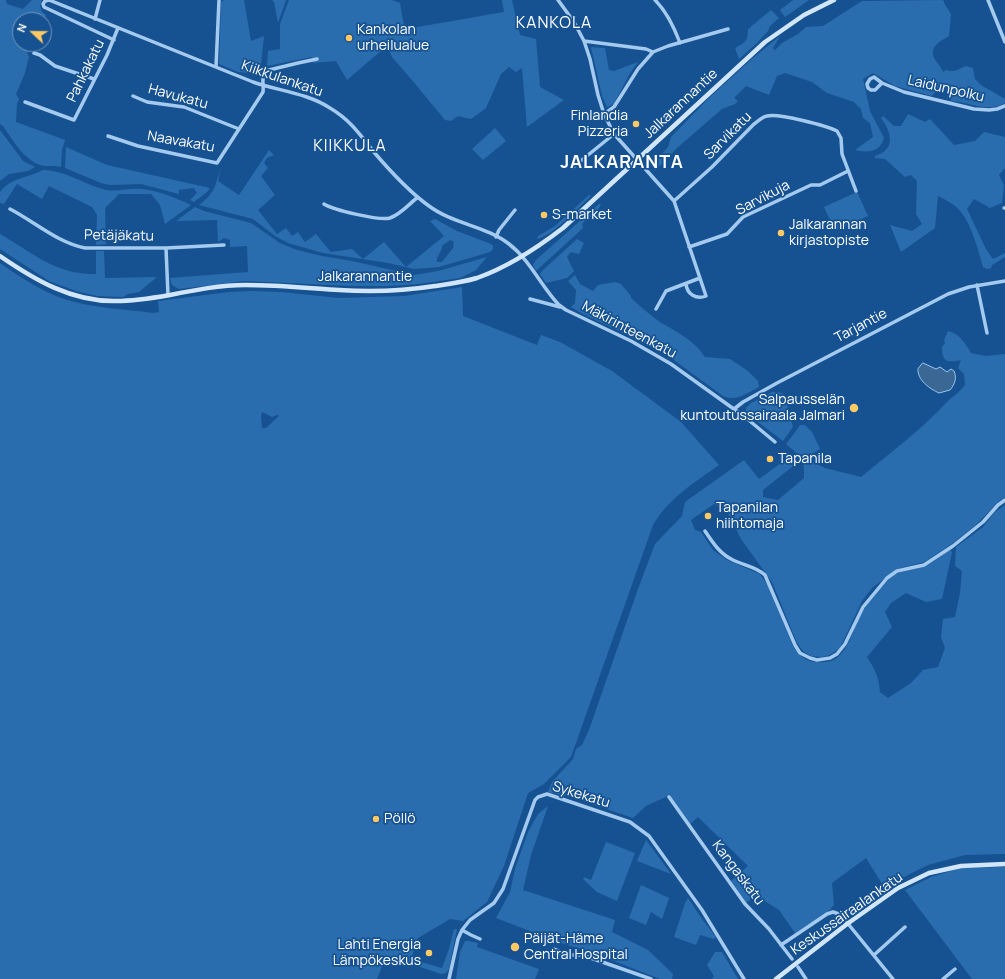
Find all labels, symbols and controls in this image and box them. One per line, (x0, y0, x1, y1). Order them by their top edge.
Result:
north arrow (12, 12, 52, 52)
district label: KANKOLA (516, 14, 592, 34)
text: N (13, 21, 30, 34)
place label: Kankolan urheilualue (357, 22, 429, 54)
marker: Kankolan urheilualue (344, 33, 354, 43)
street label: Pahkakatu (64, 37, 108, 105)
street label: Kiikkulankatu (239, 57, 325, 101)
street label: Jalkarannantie (641, 66, 721, 142)
street label: Laidunpolku (906, 72, 986, 106)
street label: Havukatu (146, 81, 210, 113)
place label: Finlandia Pizzeria (571, 108, 628, 140)
street label: Sarvikatu (701, 109, 755, 163)
marker: Finlandia Pizzeria (631, 119, 641, 129)
street label: Naavakatu (146, 128, 216, 156)
district label: KIIKKULA (313, 137, 387, 157)
district label: JALKARANTA (560, 152, 684, 174)
street label: Sarvikuja (733, 177, 793, 219)
place label: S-market (552, 207, 612, 223)
marker: S-market (539, 210, 549, 220)
place label: Jalkarannan kirjastopiste (789, 217, 869, 250)
street label: Petäjäkatu (84, 227, 154, 245)
marker: Jalkarannan kirjastopiste (776, 228, 786, 238)
street label: Jalkarannantie (318, 269, 412, 285)
street label: Mäkirinteenkatu (579, 298, 679, 362)
street label: Tarjantie (832, 305, 890, 347)
place label: Salpausselän kuntoutussairaala Jalmari (680, 392, 845, 424)
marker: Salpausselän kuntoutussairaala Jalmari (848, 402, 860, 414)
place label: Tapanila (778, 451, 832, 467)
marker: Tapanila (765, 454, 775, 464)
place label: Tapanilan hiihtomaja (716, 500, 784, 532)
marker: Tapanilan hiihtomaja (703, 511, 713, 521)
street label: Sykekatu (550, 778, 612, 812)
place label: Pöllö (384, 811, 416, 827)
marker: Pöllö (371, 814, 381, 824)
street label: Kangaskatu (708, 837, 768, 909)
street label: Keskussairaalankatu (788, 869, 906, 959)
place label: Päijät-Häme Central Hospital (524, 931, 628, 964)
place label: Lahti Energia Lämpökeskus (333, 937, 421, 970)
marker: Päijät-Häme Central Hospital (509, 941, 521, 953)
marker: Lahti Energia Lämpökeskus (424, 948, 434, 958)

